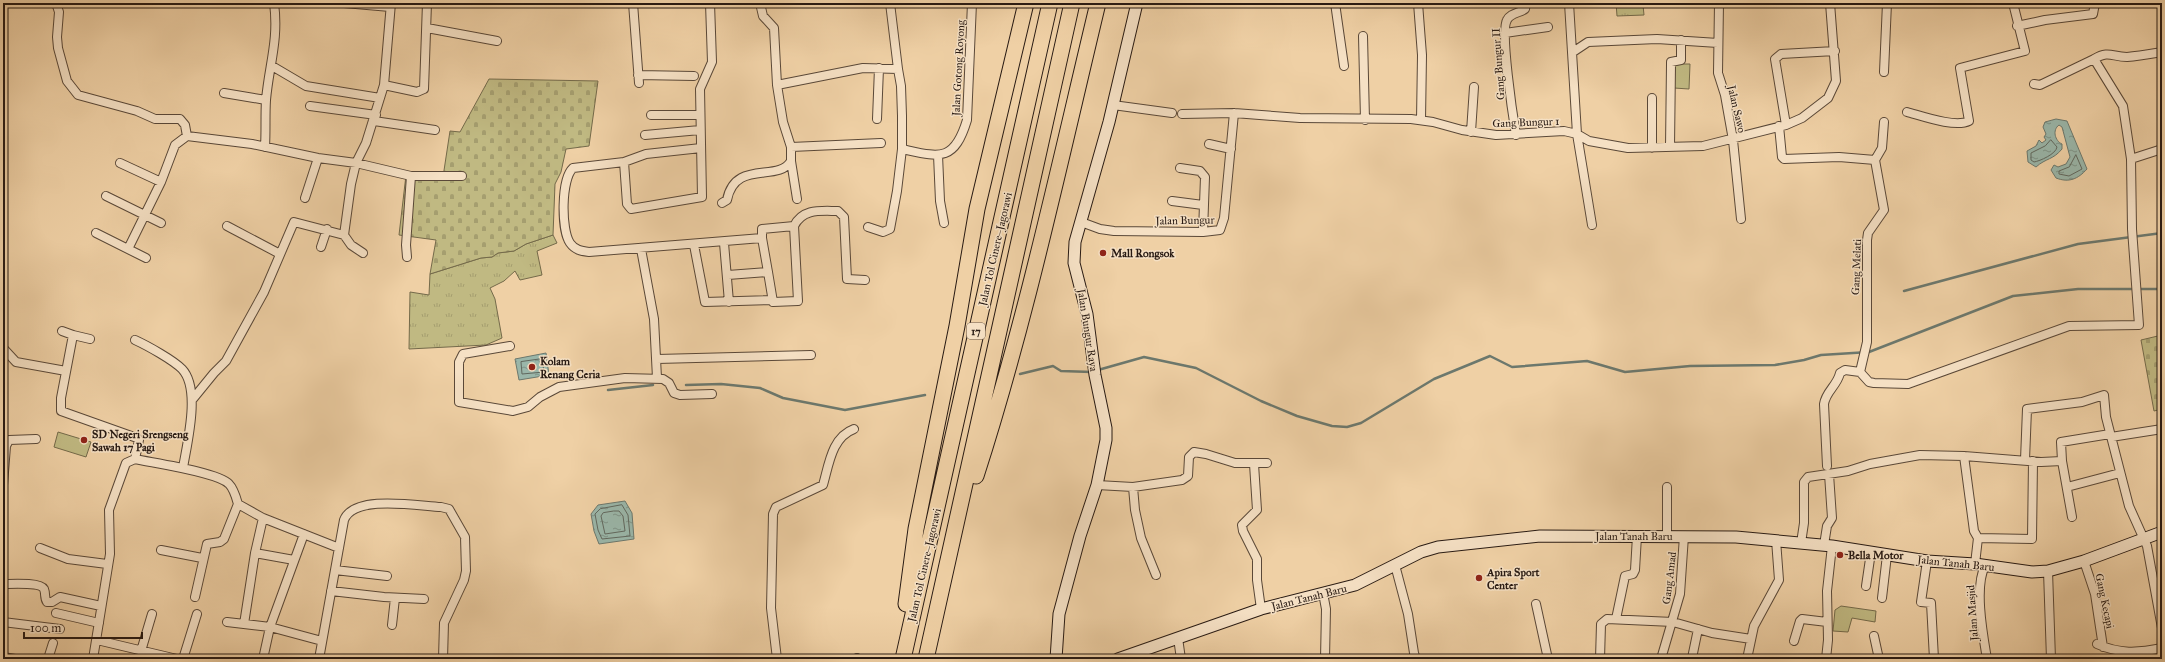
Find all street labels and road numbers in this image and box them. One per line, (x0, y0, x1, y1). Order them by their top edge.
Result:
street label: Jalan Gotong Royong (949, 19, 969, 118)
street label: Gang Bungur II (1489, 27, 1508, 100)
street label: Jalan Sawo (1724, 83, 1748, 135)
street label: Gang Bungur 1 (1492, 115, 1560, 130)
street label: Jalan Tol Cinere–Jagorawi (976, 191, 1016, 308)
street label: Jalan Bungur (1154, 213, 1216, 229)
street label: Gang Melati (1849, 239, 1864, 295)
street label: Jalan Bungur Raya (1073, 287, 1101, 373)
road number: 17 (967, 323, 985, 339)
street label: Jalan Tol Cinere–Jagorawi (905, 507, 945, 624)
street label: Jalan Tanah Baru (1594, 530, 1673, 544)
street label: Gang Amad (1660, 551, 1679, 605)
street label: Jalan Tanah Baru (1916, 553, 1995, 575)
street label: Gang Kecapi (2092, 572, 2117, 630)
street label: Jalan Tanah Baru (1269, 582, 1349, 614)
street label: Jalan Masjid (1964, 584, 1982, 642)

